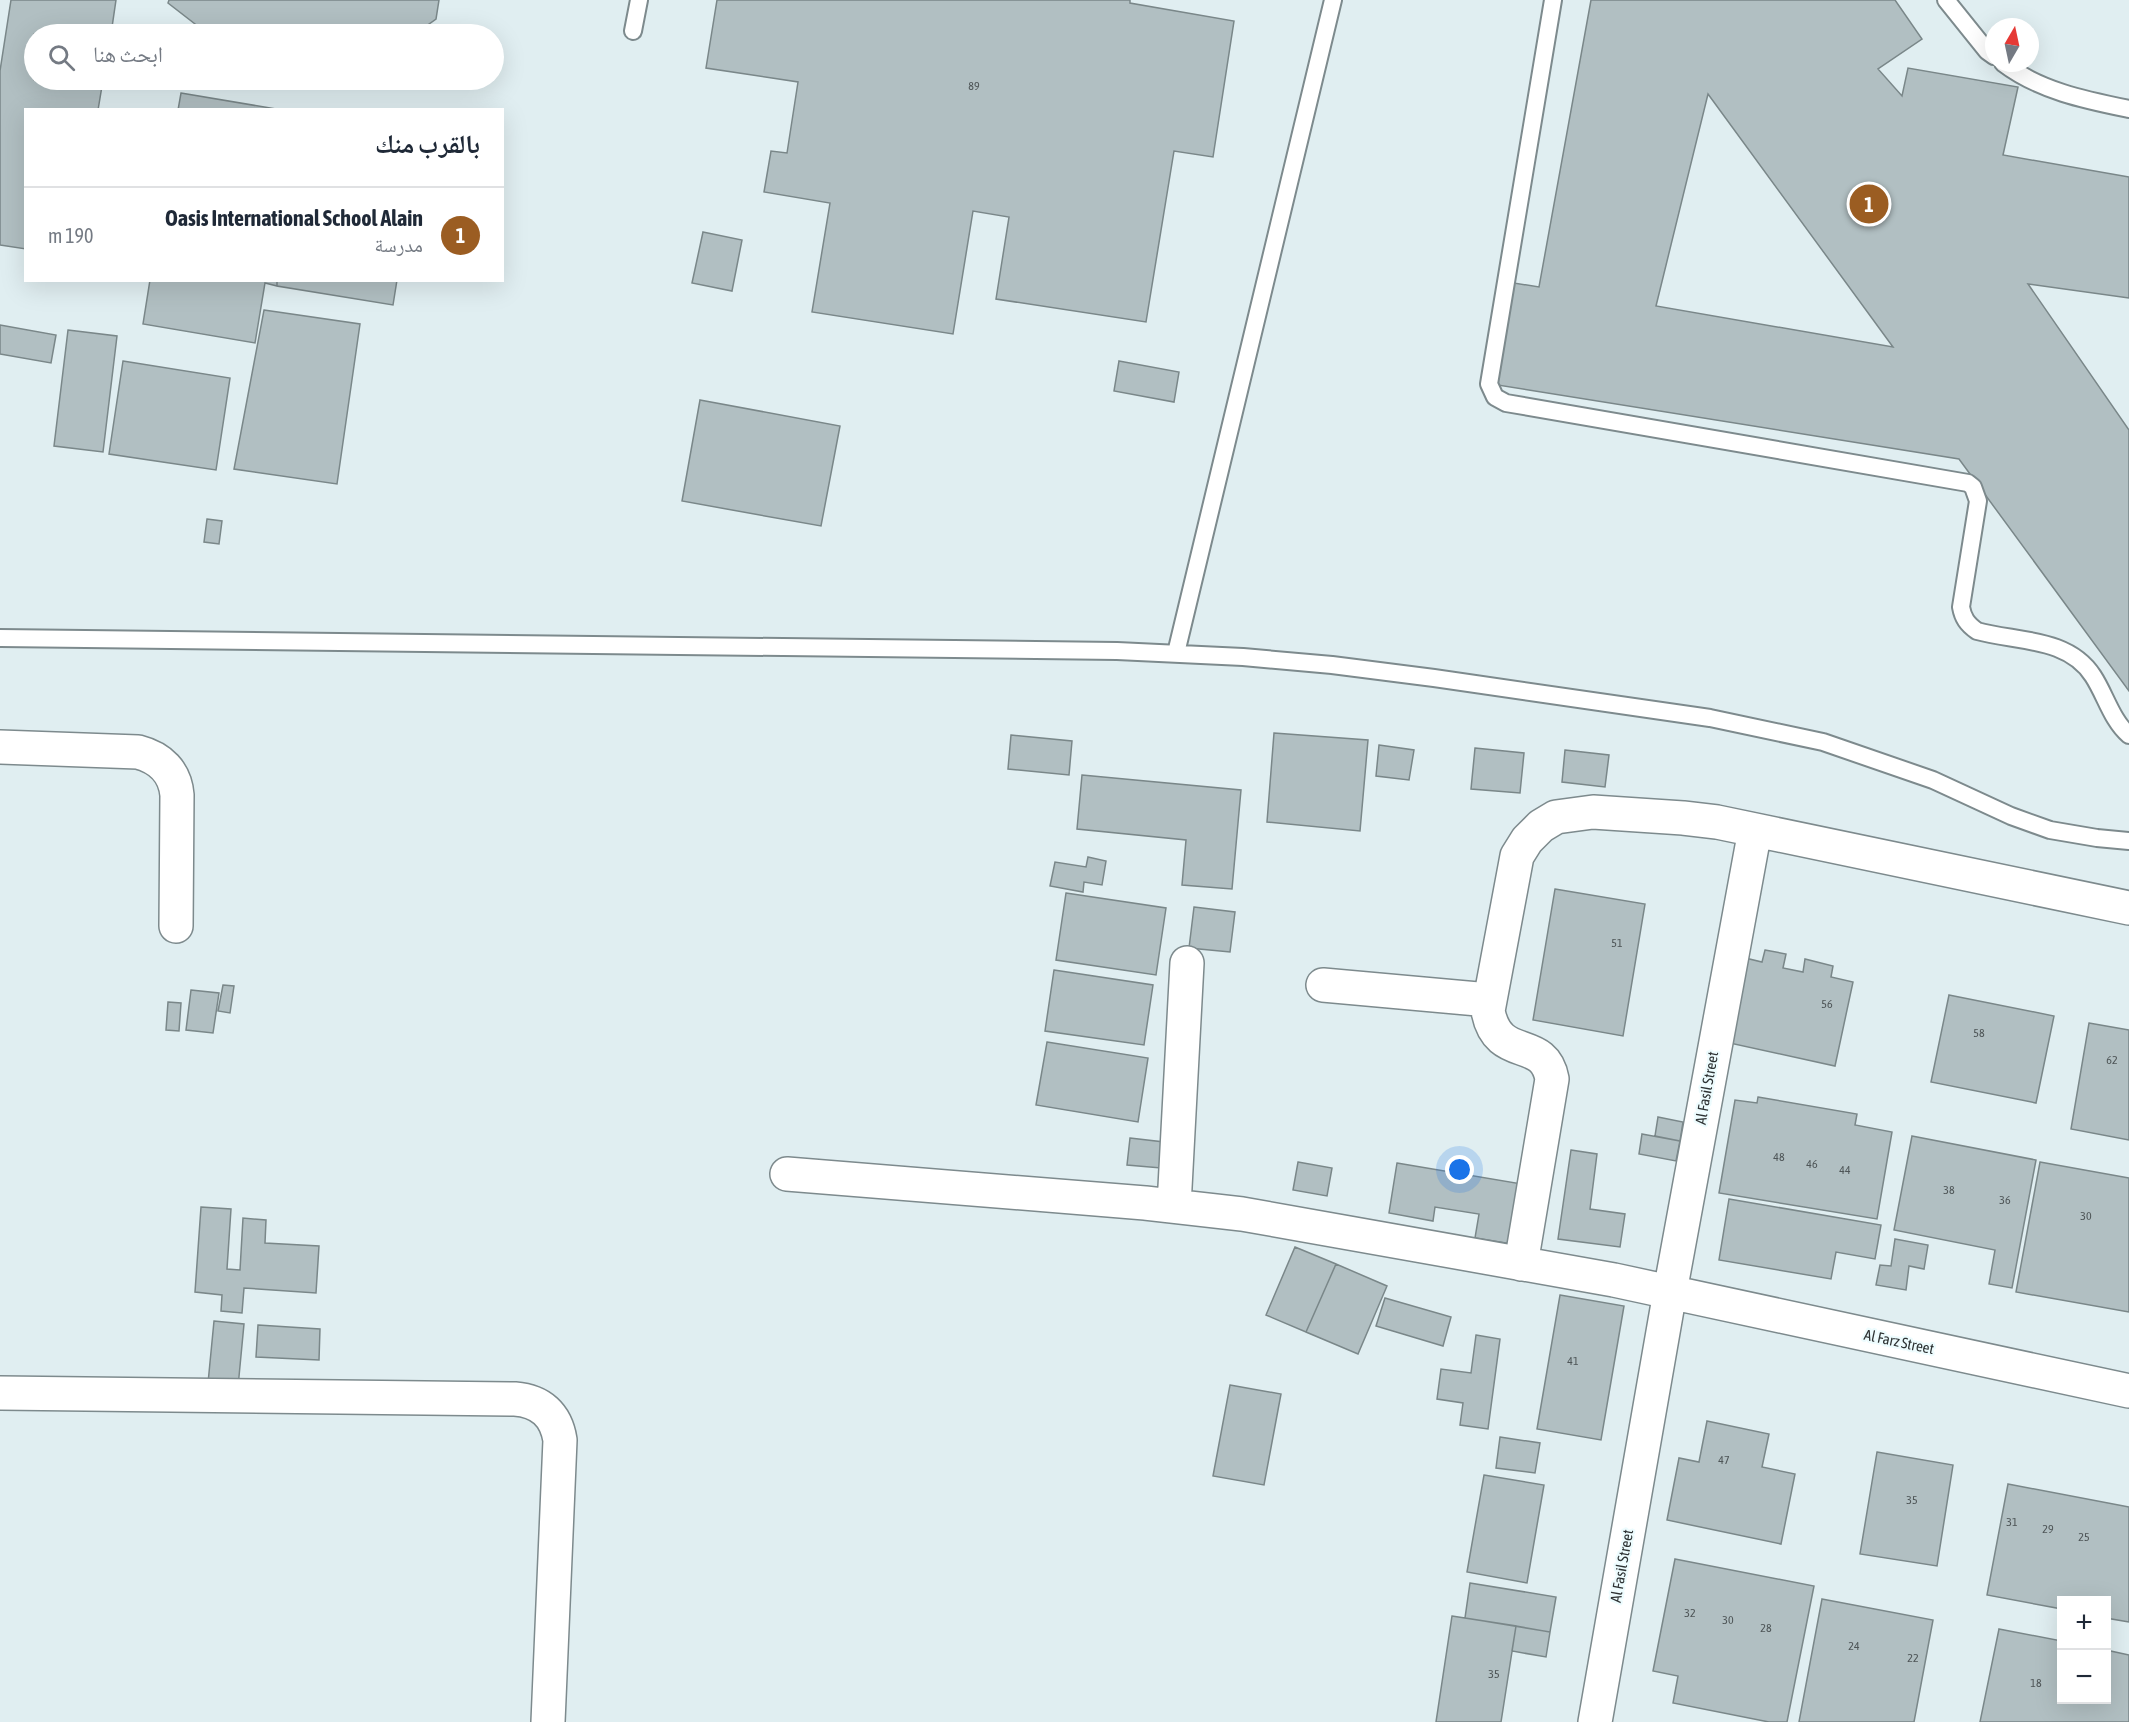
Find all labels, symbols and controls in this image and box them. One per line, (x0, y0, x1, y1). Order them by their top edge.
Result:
north arrow (1985, 18, 2039, 72)
search box (24, 24, 504, 90)
icon: search (45, 41, 78, 74)
text: ابحث هنا (93, 41, 163, 67)
house number: 89 (968, 79, 980, 93)
text: بالقرب منك (375, 129, 480, 159)
pin: 1 (1850, 182, 1888, 226)
text: Oasis International School Alain (165, 205, 423, 231)
text: 190 m (48, 224, 93, 247)
text: 1 (456, 224, 465, 247)
text: مدرسة (374, 233, 423, 256)
house number: 51 (1611, 936, 1623, 950)
house number: 56 (1821, 997, 1833, 1011)
house number: 58 (1973, 1026, 1985, 1040)
street label: Al Fasil Street (1692, 1050, 1721, 1126)
house number: 62 (2106, 1053, 2118, 1067)
house number: 48 (1773, 1150, 1785, 1164)
your location (1445, 1155, 1474, 1184)
house number: 46 (1806, 1157, 1818, 1171)
house number: 44 (1839, 1163, 1851, 1177)
house number: 38 (1943, 1183, 1955, 1197)
house number: 36 (1999, 1193, 2011, 1207)
house number: 30 (2080, 1209, 2092, 1223)
street label: Al Farz Street (1863, 1326, 1936, 1357)
house number: 41 (1567, 1354, 1579, 1368)
house number: 47 (1718, 1453, 1730, 1467)
house number: 35 (1906, 1493, 1918, 1507)
house number: 31 (2006, 1515, 2018, 1529)
house number: 29 (2042, 1522, 2054, 1536)
street label: Al Fasil Street (1607, 1528, 1636, 1604)
house number: 25 (2078, 1530, 2090, 1544)
map controls (2057, 1596, 2111, 1704)
button: + (2057, 1596, 2111, 1650)
house number: 32 (1684, 1606, 1696, 1620)
house number: 30 (1722, 1613, 1734, 1627)
house number: 28 (1760, 1621, 1772, 1635)
house number: 24 (1848, 1639, 1860, 1653)
button: − (2057, 1650, 2111, 1704)
house number: 22 (1907, 1651, 1919, 1665)
house number: 35 (1488, 1667, 1500, 1681)
house number: 18 (2030, 1676, 2042, 1690)

